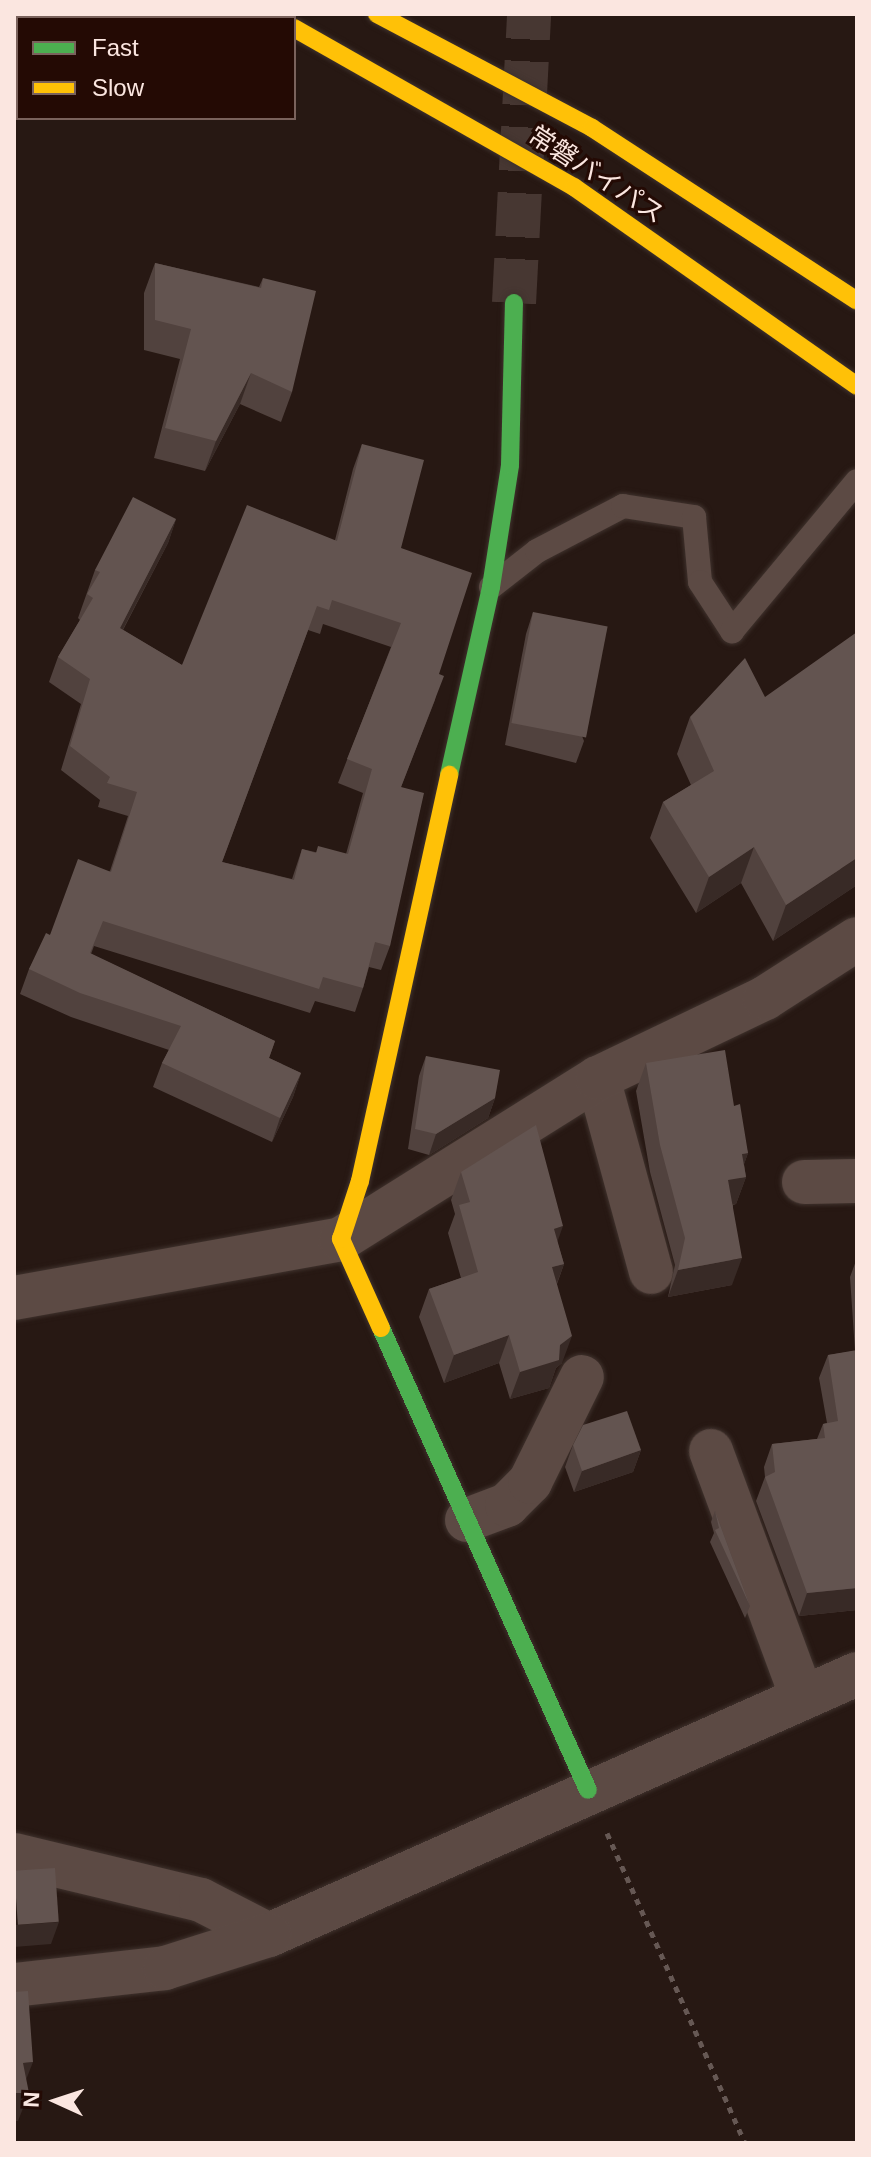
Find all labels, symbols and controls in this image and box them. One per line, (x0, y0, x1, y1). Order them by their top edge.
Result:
legend (16, 16, 296, 120)
text: Fast (92, 34, 139, 61)
text: Slow (92, 74, 144, 101)
street label: 常磐バイパス (522, 119, 670, 231)
north arrow (16, 2061, 96, 2141)
text: N (19, 2091, 44, 2108)

